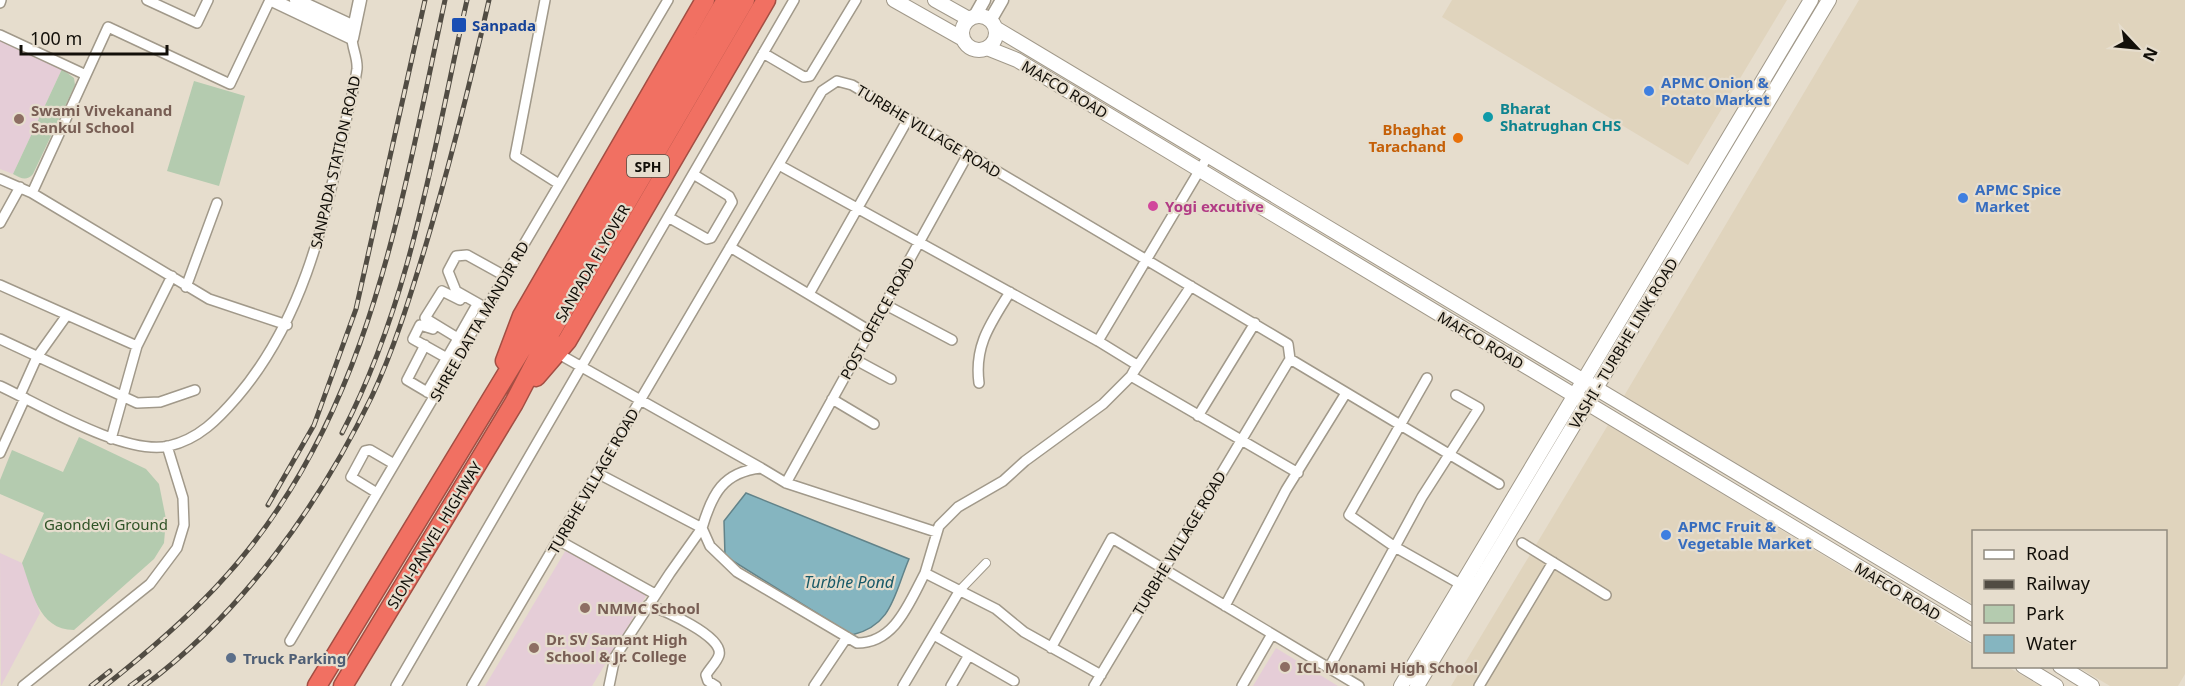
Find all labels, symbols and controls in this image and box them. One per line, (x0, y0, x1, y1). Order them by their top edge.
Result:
place label: Sanpada (472, 15, 536, 35)
marker: Sanpada (450, 16, 468, 34)
scale bar (21, 18, 166, 56)
north arrow (2107, 18, 2167, 78)
text: 100 m (30, 26, 82, 50)
text: N (2138, 44, 2163, 65)
street label: MAFCO ROAD (1018, 55, 1112, 123)
place label: APMC Onion & Potato Market (1661, 72, 1770, 109)
street label: SANPADA STATION ROAD (305, 73, 365, 251)
street label: TURBHE VILLAGE ROAD (853, 80, 1005, 182)
marker: APMC Onion & Potato Market (1642, 84, 1656, 98)
place label: Bharat Shatrughan CHS (1500, 98, 1621, 135)
place label: Swami Vivekanand Sankul School (31, 100, 172, 137)
marker: Bharat Shatrughan CHS (1481, 110, 1495, 124)
marker: Swami Vivekanand Sankul School (12, 112, 26, 126)
place label: Bhaghat Tarachand (1368, 119, 1446, 156)
marker: Bhaghat Tarachand (1451, 131, 1465, 145)
road number: SPH (627, 155, 669, 177)
place label: APMC Spice Market (1975, 179, 2061, 216)
marker: APMC Spice Market (1956, 191, 1970, 205)
place label: Yogi excutive (1165, 196, 1264, 216)
marker: Yogi excutive (1146, 199, 1160, 213)
street label: SANPADA FLYOVER (550, 200, 634, 326)
street label: SHREE DATTA MANDIR RD (425, 237, 533, 405)
street label: POST OFFICE ROAD (835, 253, 919, 383)
street label: VASHI - TURBHE LINK ROAD (1564, 254, 1682, 432)
street label: MAFCO ROAD (1434, 306, 1528, 374)
street label: TURBHE VILLAGE ROAD (543, 404, 643, 558)
street label: SION-PANVEL HIGHWAY (382, 457, 486, 612)
street label: TURBHE VILLAGE ROAD (1128, 467, 1230, 619)
park label: Gaondevi Ground (44, 514, 168, 534)
place label: APMC Fruit & Vegetable Market (1678, 516, 1812, 553)
marker: APMC Fruit & Vegetable Market (1659, 528, 1673, 542)
legend (1972, 530, 2167, 668)
text: Road (2026, 541, 2069, 565)
street label: MAFCO ROAD (1851, 557, 1945, 625)
water label: Turbhe Pond (804, 571, 895, 593)
text: Railway (2026, 571, 2091, 595)
place label: NMMC School (597, 598, 700, 618)
marker: NMMC School (578, 601, 592, 615)
text: Park (2026, 601, 2064, 625)
place label: Dr. SV Samant High School & Jr. College (546, 629, 688, 666)
text: Water (2026, 631, 2077, 655)
marker: Dr. SV Samant High School & Jr. College (527, 641, 541, 655)
place label: Truck Parking (243, 648, 346, 668)
marker: Truck Parking (224, 651, 238, 665)
place label: ICL Monami High School (1297, 657, 1478, 677)
marker: ICL Monami High School (1278, 660, 1292, 674)

